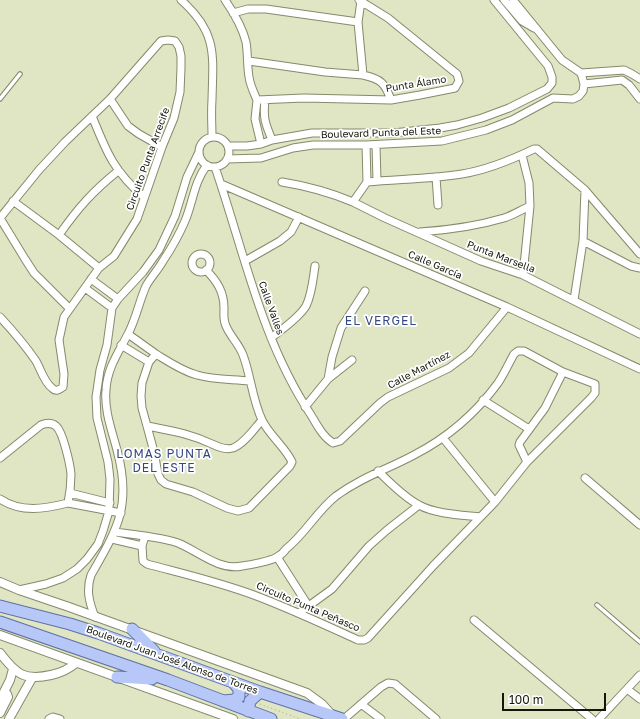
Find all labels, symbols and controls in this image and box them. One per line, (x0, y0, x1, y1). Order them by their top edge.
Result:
street label: Punta Álamo (385, 73, 447, 95)
street label: Circuito Punta Arrecife (124, 106, 172, 212)
street label: Boulevard Punta del Este (321, 125, 441, 141)
street label: Punta Marsella (465, 238, 537, 276)
street label: Calle García (406, 248, 464, 282)
street label: Calle Valles (256, 280, 286, 336)
district label: EL VERGEL (345, 314, 417, 328)
street label: Calle Martínez (386, 348, 452, 392)
district label: LOMAS PUNTA DEL ESTE (116, 447, 212, 475)
street label: Circuito Punta Peñasco (254, 580, 362, 634)
street label: Boulevard Juan José Alonso de Torres (84, 623, 260, 697)
scale bar (504, 685, 608, 711)
text: 100 m (509, 692, 543, 707)

